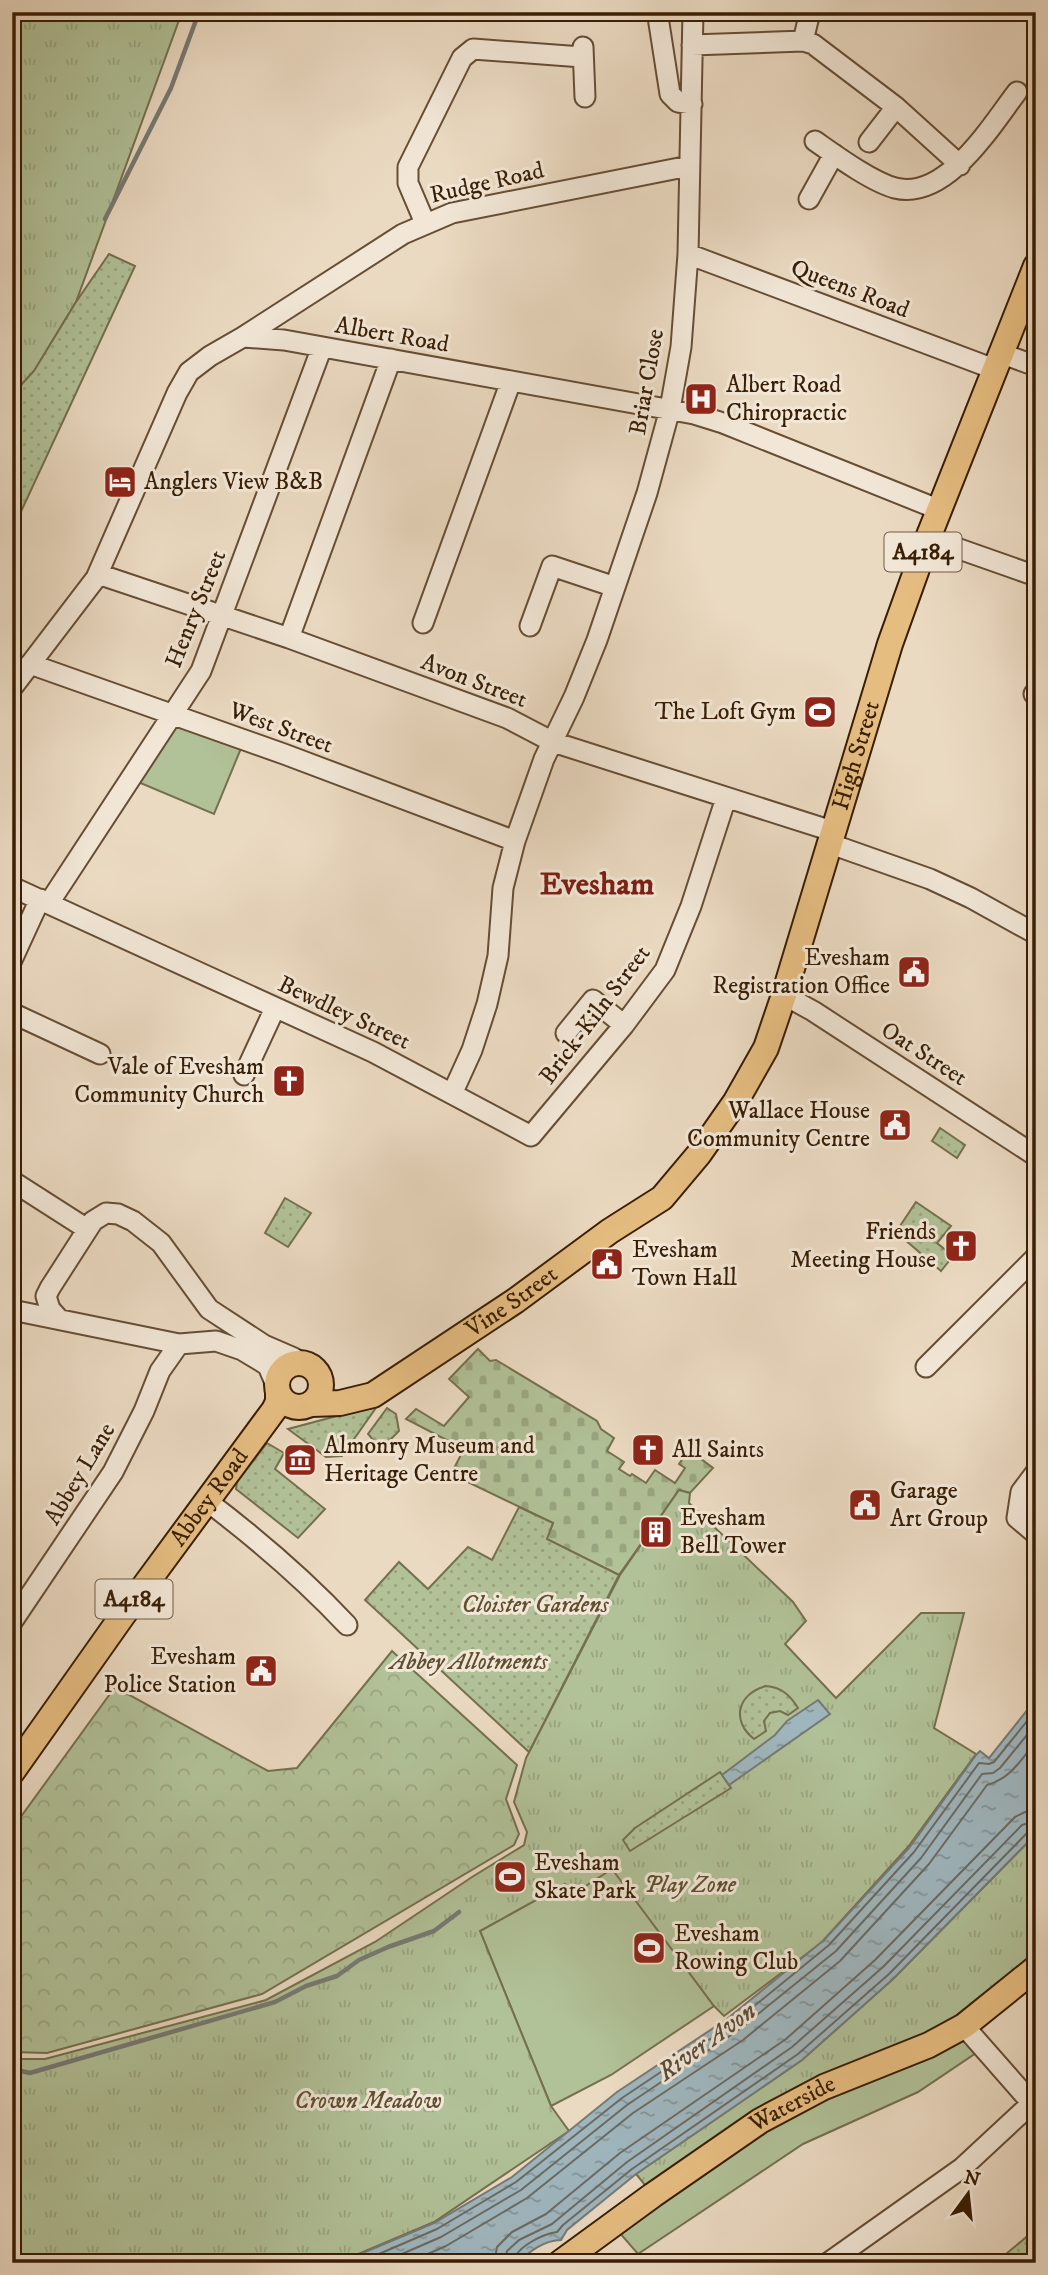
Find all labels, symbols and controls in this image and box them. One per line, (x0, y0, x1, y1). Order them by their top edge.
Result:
street label: Rudge Road (427, 155, 547, 211)
street label: Queens Road (786, 253, 914, 325)
street label: Albert Road (333, 310, 451, 360)
street label: Briar Close (623, 327, 671, 437)
place label: Albert Road Chiropractic (726, 370, 847, 428)
hospital icon: Albert Road Chiropractic (682, 380, 720, 418)
hotel icon: Anglers View B&B (101, 463, 139, 501)
place label: Anglers View B&B (144, 467, 323, 497)
road number: A4184 (884, 532, 962, 572)
street label: Henry Street (159, 545, 233, 672)
street label: Avon Street (417, 647, 532, 715)
sports icon: The Loft Gym (801, 693, 839, 731)
street label: West Street (224, 695, 337, 761)
place label: The Loft Gym (655, 697, 796, 727)
street label: High Street (826, 697, 887, 814)
district label: Evesham (540, 865, 654, 905)
street label: Brick-Kiln Street (533, 939, 657, 1091)
place label: Evesham Registration Office (712, 943, 890, 1001)
public building icon: Evesham Registration Office (895, 953, 933, 991)
street label: Bewdley Street (273, 969, 415, 1057)
street label: Oat Street (875, 1015, 973, 1093)
place label: Vale of Evesham Community Church (74, 1052, 264, 1110)
church icon: Vale of Evesham Community Church (270, 1062, 308, 1100)
place label: Wallace House Community Centre (687, 1096, 870, 1154)
public building icon: Wallace House Community Centre (876, 1106, 914, 1144)
place label: Friends Meeting House (790, 1217, 936, 1275)
church icon: Friends Meeting House (942, 1227, 980, 1265)
place label: Evesham Town Hall (632, 1235, 738, 1293)
public building icon: Evesham Town Hall (588, 1245, 626, 1283)
street label: Vine Street (459, 1259, 564, 1345)
street label: Abbey Lane (38, 1417, 122, 1531)
place label: Almonry Museum and Heritage Centre (324, 1431, 535, 1489)
church icon: All Saints (629, 1431, 667, 1469)
place label: All Saints (672, 1435, 764, 1465)
museum icon: Almonry Museum and Heritage Centre (281, 1441, 319, 1479)
street label: Abbey Road (164, 1443, 255, 1552)
place label: Garage Art Group (890, 1476, 988, 1534)
public building icon: Garage Art Group (846, 1486, 884, 1524)
place label: Evesham Bell Tower (680, 1503, 786, 1561)
building icon: Evesham Bell Tower (637, 1513, 675, 1551)
road number: A4184 (96, 1580, 172, 1618)
park label: Cloister Gardens (462, 1590, 609, 1620)
place label: Evesham Police Station (104, 1642, 236, 1700)
park label: Abbey Allotments (387, 1647, 548, 1677)
public building icon: Evesham Police Station (242, 1652, 280, 1690)
place label: Evesham Skate Park (534, 1848, 636, 1906)
sports icon: Evesham Skate Park (491, 1858, 529, 1896)
park label: Play Zone (644, 1870, 737, 1900)
place label: Evesham Rowing Club (674, 1919, 798, 1977)
sports icon: Evesham Rowing Club (630, 1929, 668, 1967)
water label: River Avon (650, 1995, 763, 2090)
street label: Waterside (743, 2069, 840, 2139)
park label: Crown Meadow (294, 2086, 442, 2116)
north arrow (932, 2160, 1002, 2230)
text: N (961, 2166, 983, 2192)

